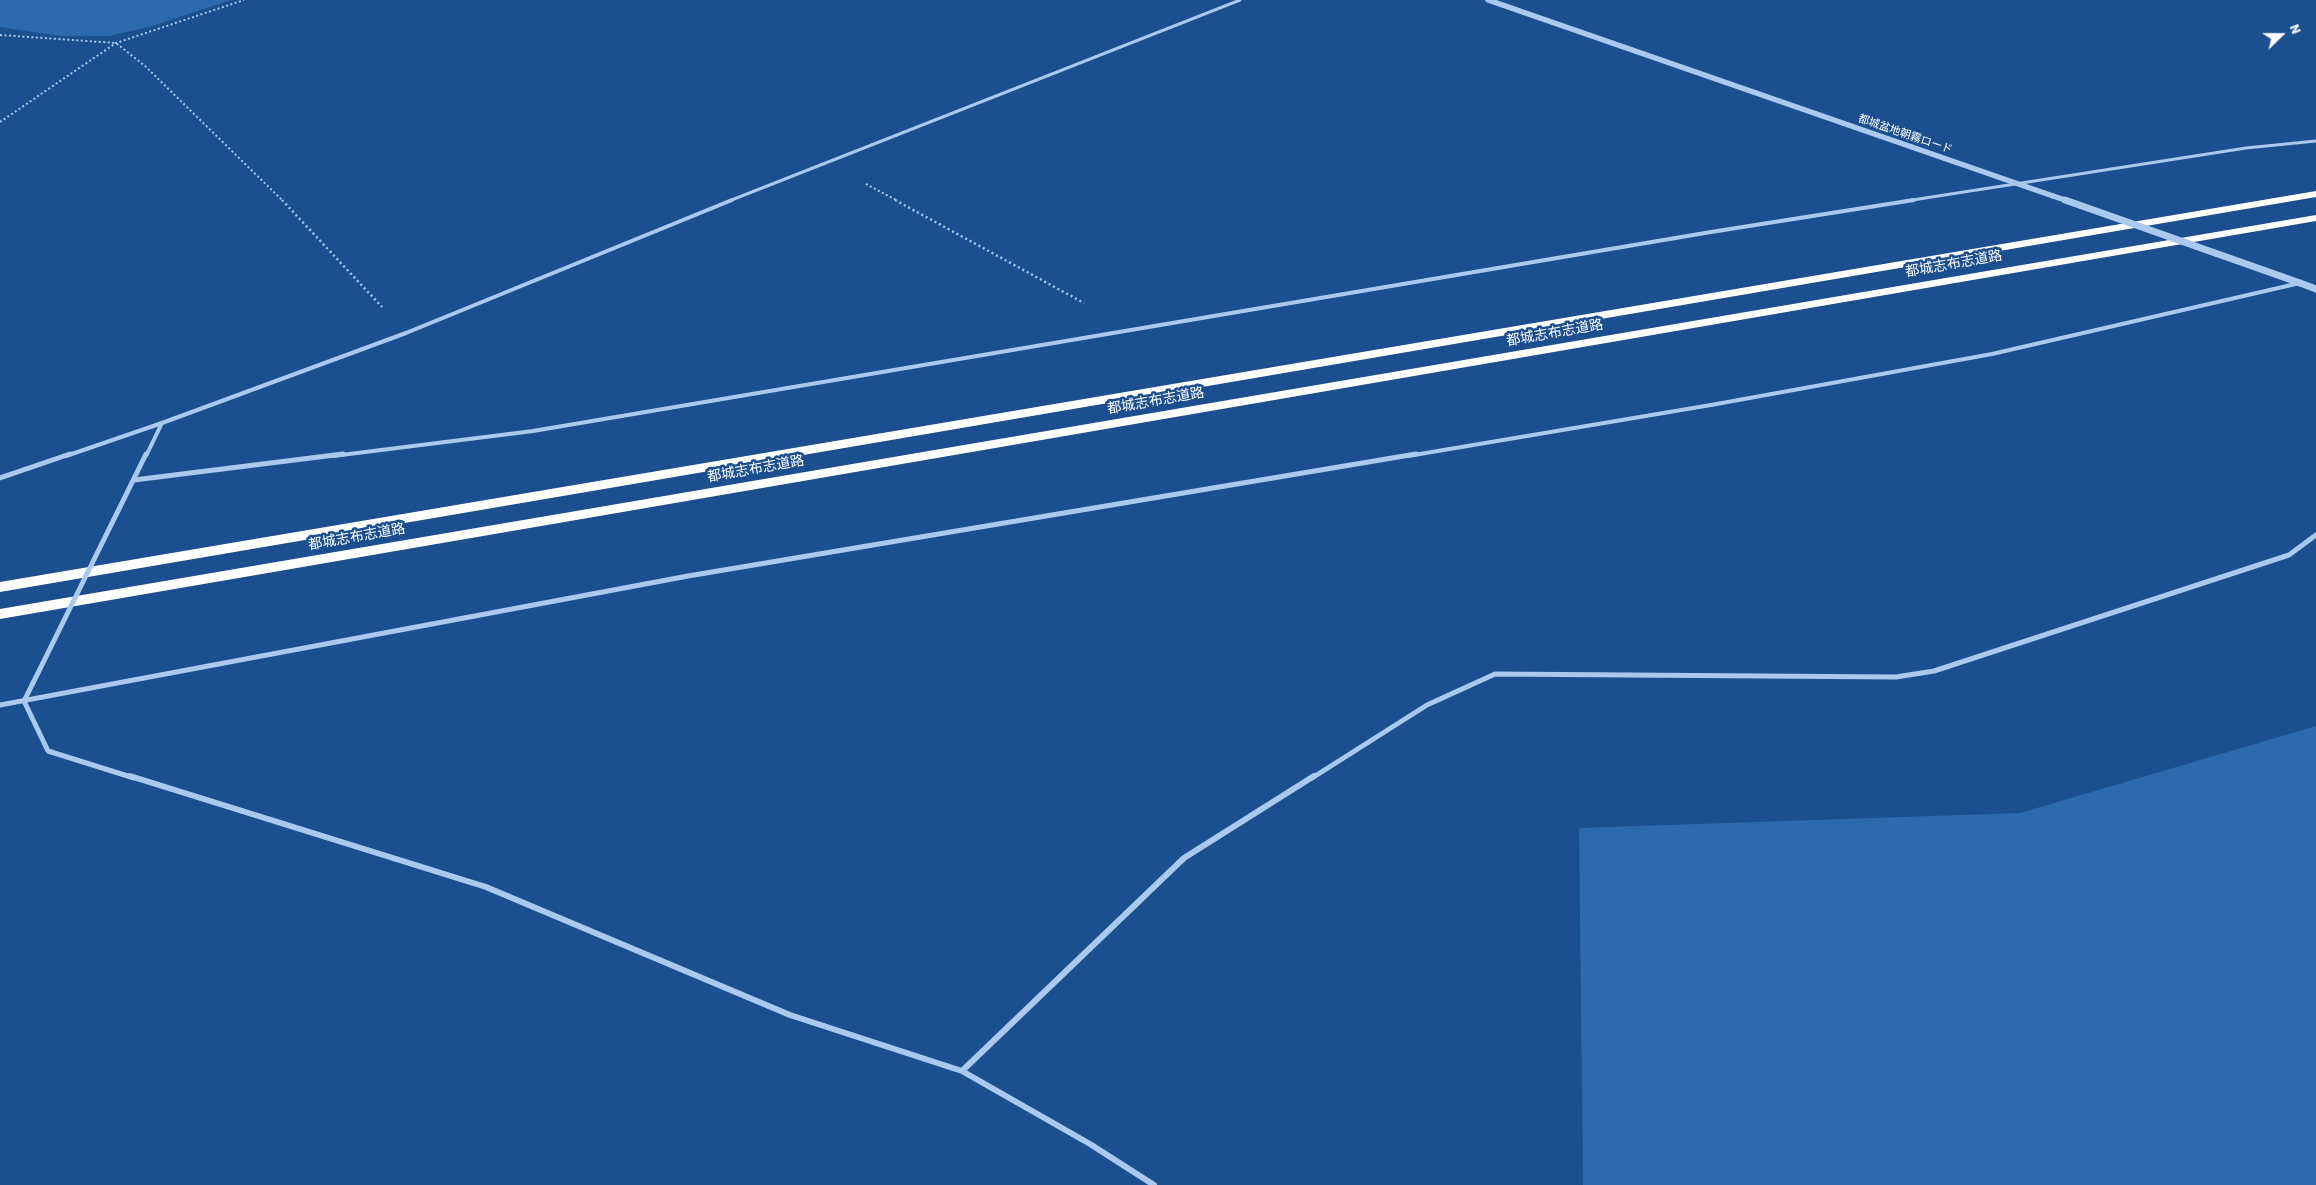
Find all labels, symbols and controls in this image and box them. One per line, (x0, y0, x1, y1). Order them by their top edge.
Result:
north arrow (2256, 10, 2306, 60)
text: N (2284, 21, 2306, 37)
street label: 都城盆地朝霧ロード (1856, 113, 1954, 157)
street label: 都城志布志道路 (1904, 248, 2004, 282)
street label: 都城志布志道路 (1505, 317, 1605, 351)
street label: 都城志布志道路 (1106, 385, 1206, 419)
street label: 都城志布志道路 (706, 453, 806, 487)
street label: 都城志布志道路 (307, 521, 407, 555)

